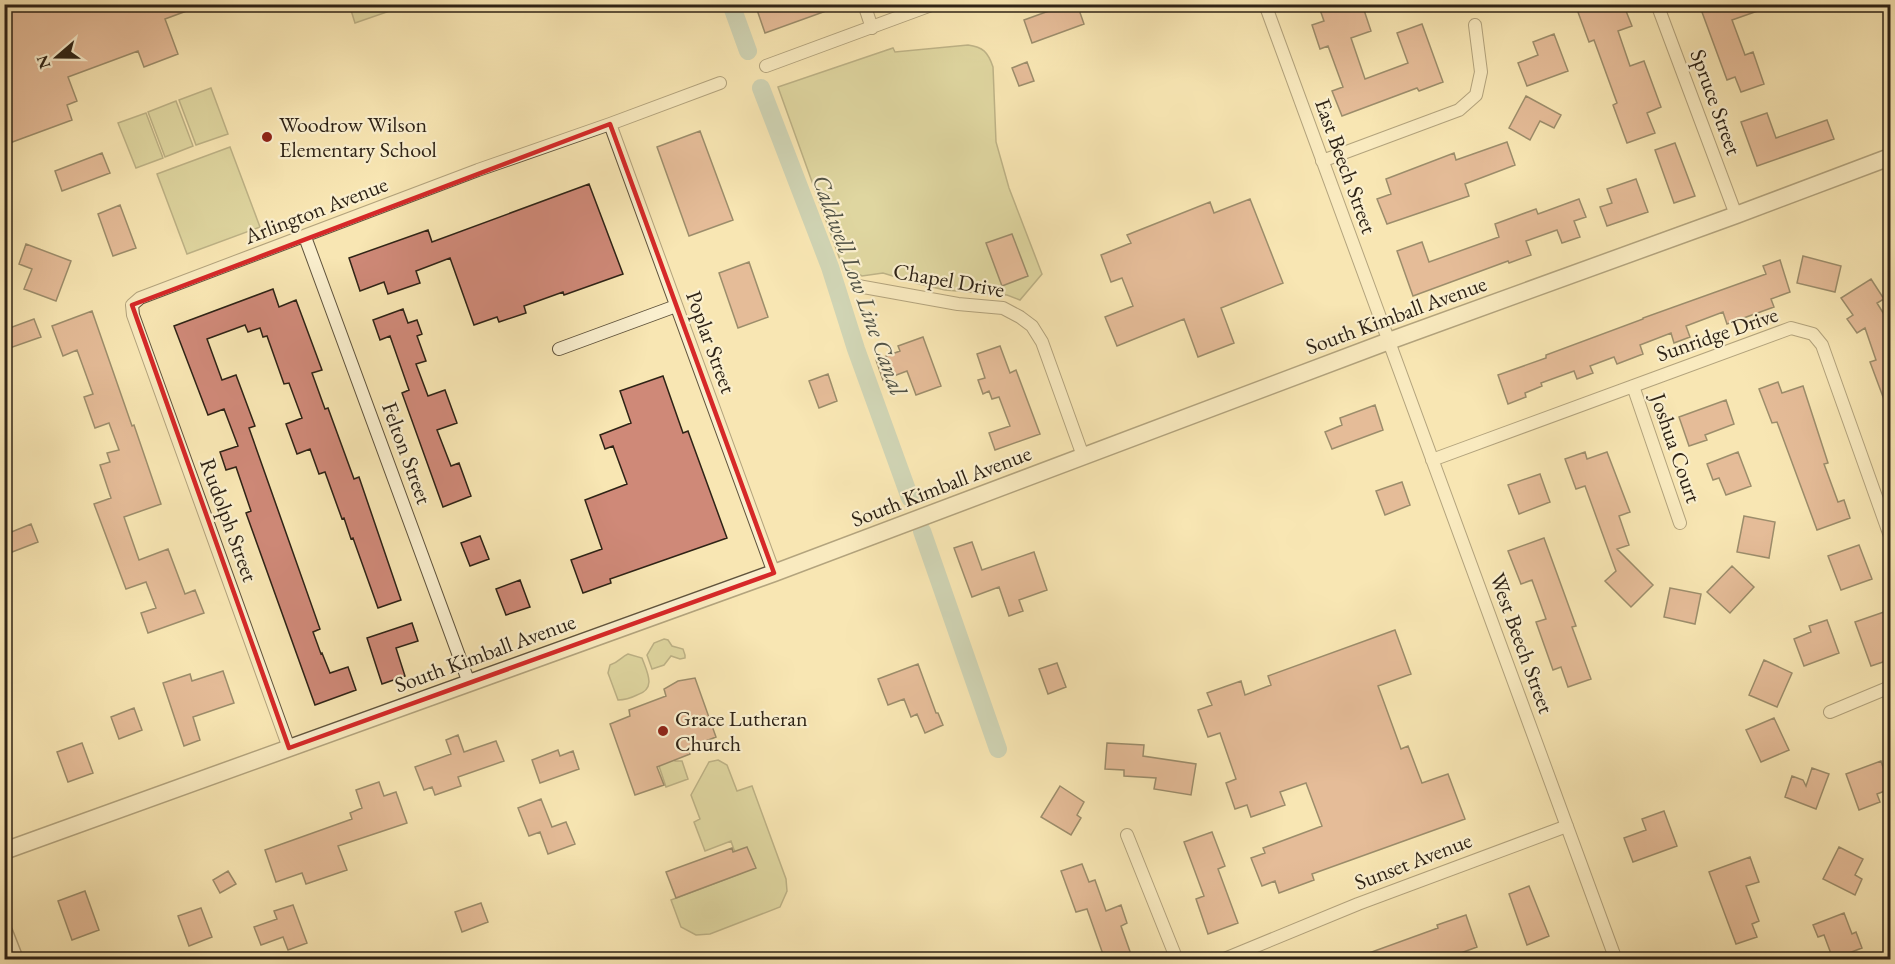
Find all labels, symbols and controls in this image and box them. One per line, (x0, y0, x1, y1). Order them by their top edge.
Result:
north arrow (27, 27, 87, 87)
street label: Spruce Street (1683, 45, 1749, 159)
text: N (31, 52, 55, 72)
street label: East Beech Street (1308, 94, 1384, 238)
place label: Woodrow Wilson Elementary School (279, 110, 437, 164)
marker: Woodrow Wilson Elementary School (260, 130, 274, 144)
street label: Arlington Avenue (239, 169, 392, 251)
water label: Caldwell Low Line Canal (806, 170, 915, 401)
street label: Chapel Drive (891, 256, 1007, 304)
street label: South Kimball Avenue (1301, 269, 1491, 361)
street label: Poplar Street (679, 287, 743, 397)
street label: Sunridge Drive (1652, 300, 1782, 368)
street label: Joshua Court (1643, 388, 1708, 507)
street label: Felton Street (375, 398, 439, 508)
street label: South Kimball Avenue (847, 438, 1036, 534)
street label: Rudolph Street (193, 454, 265, 586)
street label: West Beech Street (1483, 569, 1561, 717)
street label: South Kimball Avenue (390, 607, 580, 699)
place label: Grace Lutheran Church (675, 704, 808, 758)
marker: Grace Lutheran Church (656, 724, 670, 738)
street label: Sunset Avenue (1350, 825, 1476, 897)

